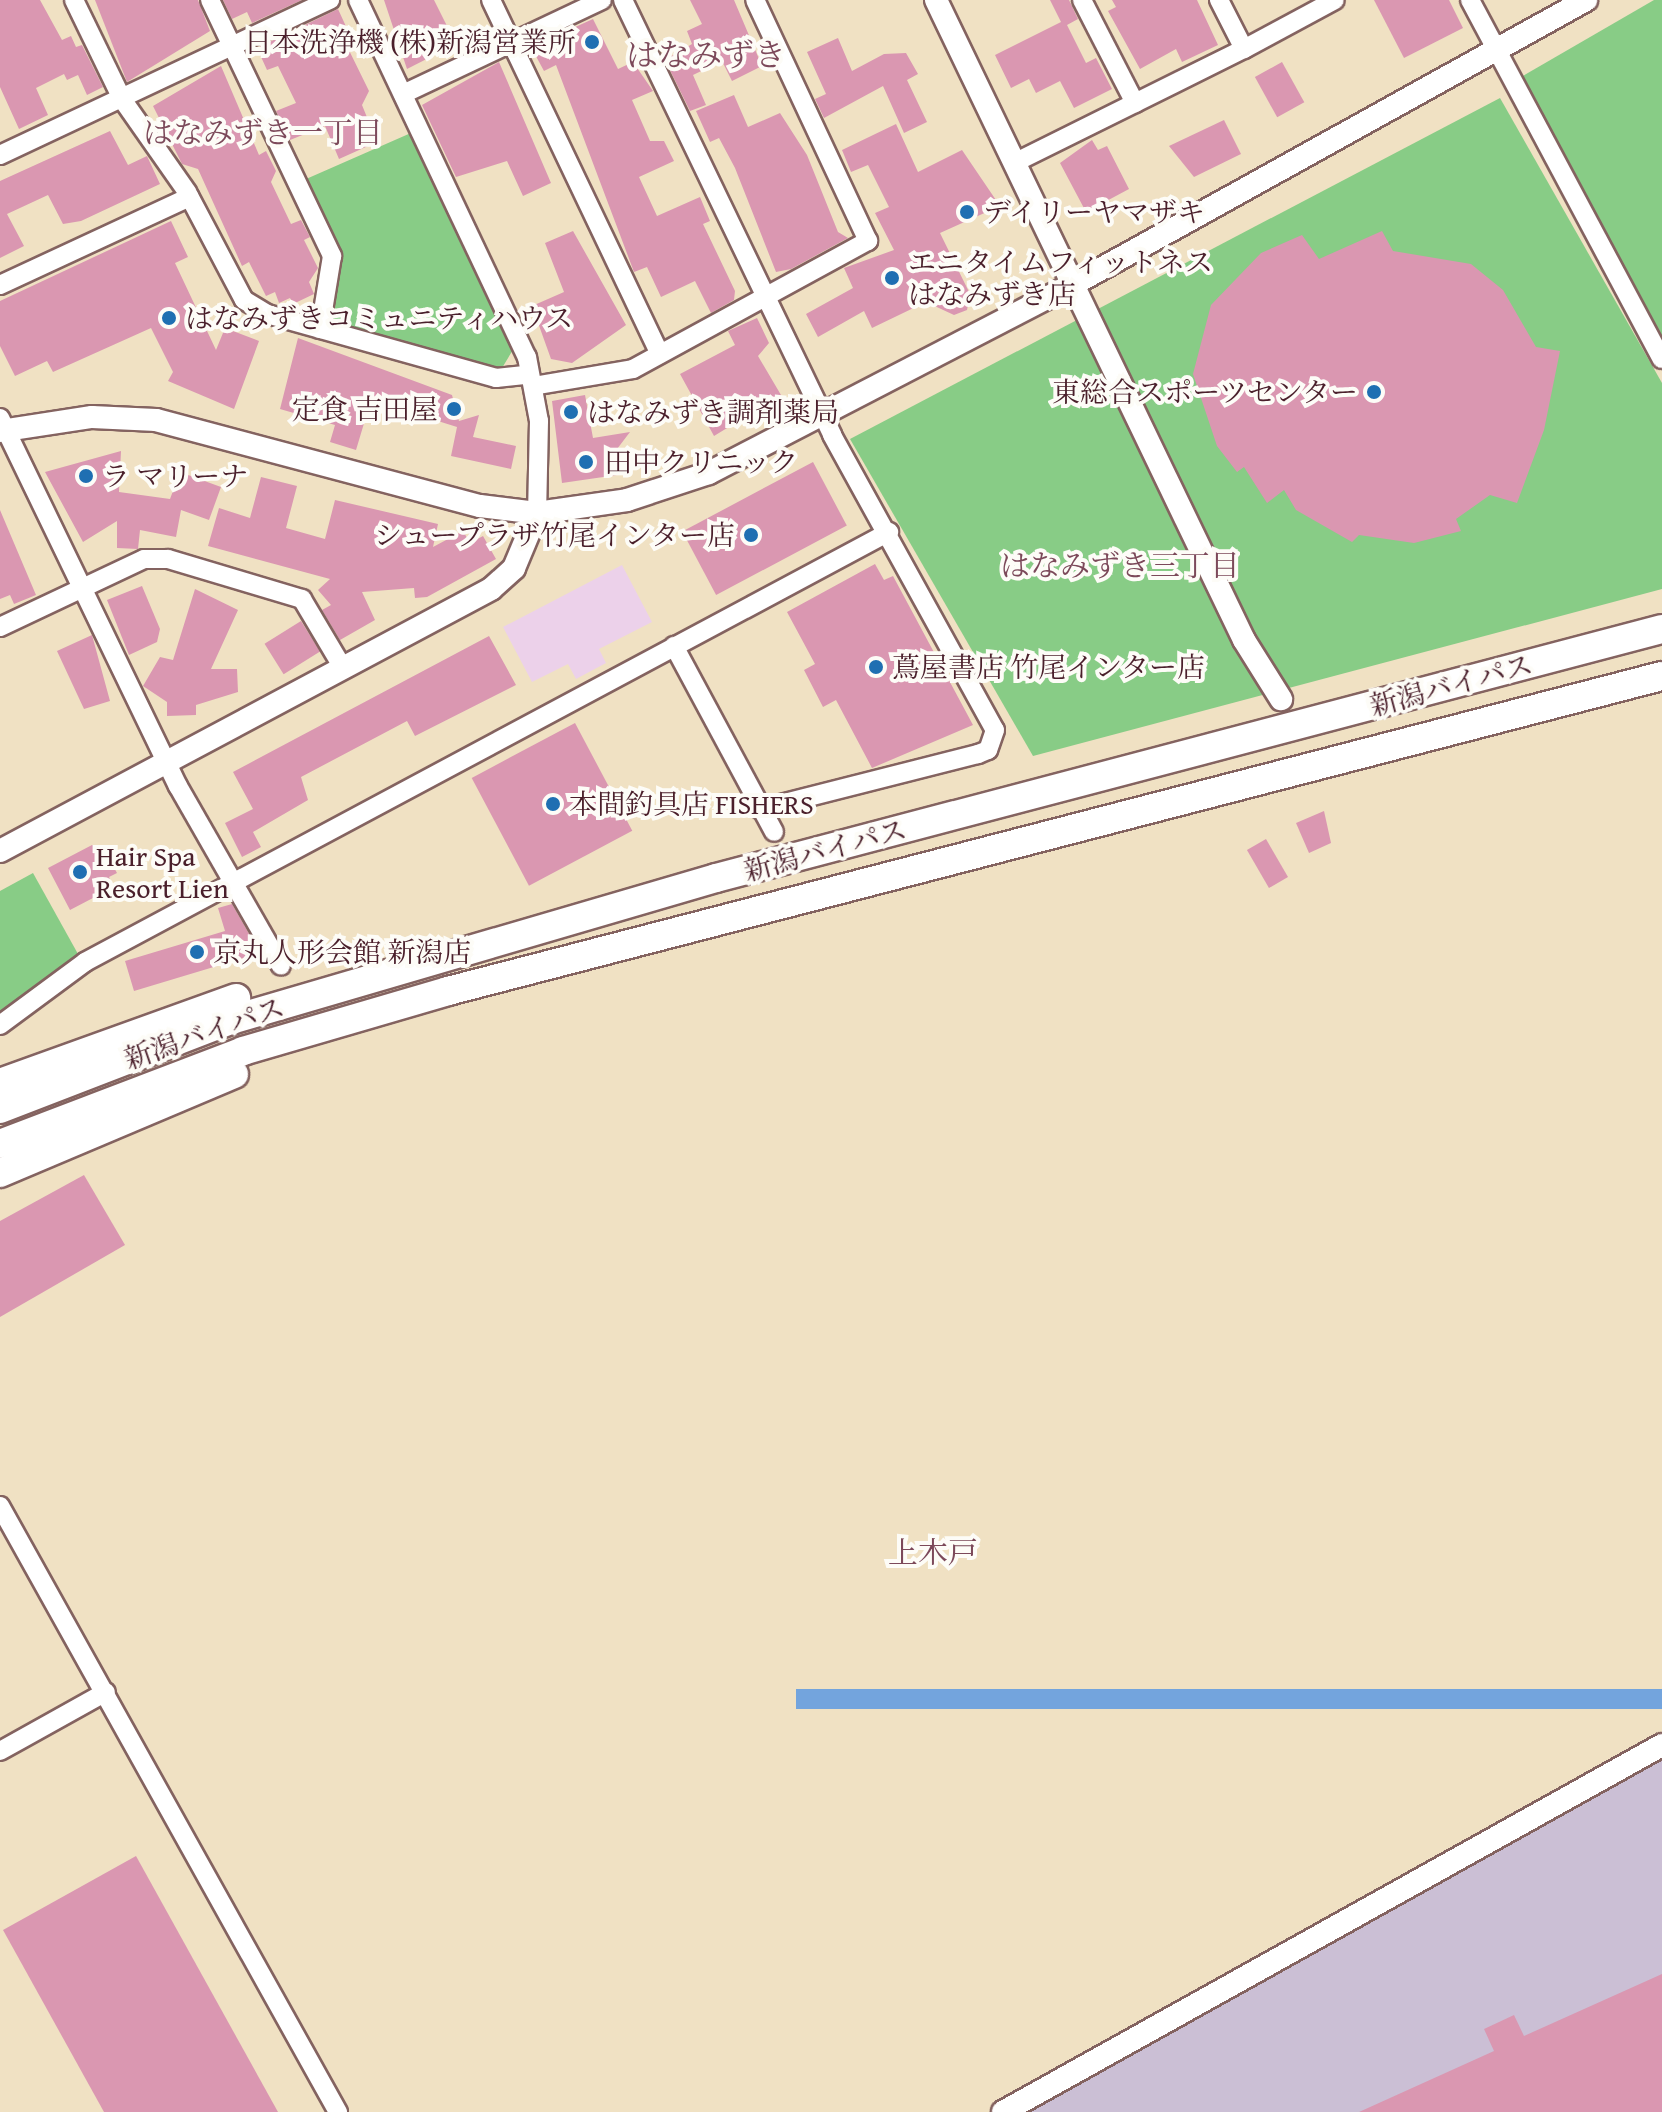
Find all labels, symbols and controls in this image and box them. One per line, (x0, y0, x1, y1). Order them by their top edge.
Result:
place label: 日本洗浄機 (株)新潟営業所 (244, 25, 576, 59)
marker: 日本洗浄機 (株)新潟営業所 (583, 33, 601, 51)
district label: はなみずき (626, 36, 786, 74)
district label: はなみずき一丁目 (143, 114, 383, 150)
place label: デイリーヤマザキ (983, 195, 1207, 229)
marker: デイリーヤマザキ (958, 203, 976, 221)
place label: エニタイムフィットネス はなみずき店 (908, 245, 1216, 311)
marker: エニタイムフィットネス はなみずき店 (883, 269, 901, 287)
place label: はなみずきコミュニティハウス (185, 301, 577, 335)
marker: はなみずきコミュニティハウス (160, 309, 178, 327)
place label: 東総合スポーツセンター (1050, 375, 1358, 409)
marker: 東総合スポーツセンター (1365, 383, 1383, 401)
place label: 定食 吉田屋 (292, 392, 438, 426)
place label: はなみずき調剤薬局 (587, 395, 839, 429)
marker: 定食 吉田屋 (445, 400, 463, 418)
marker: はなみずき調剤薬局 (562, 403, 580, 421)
place label: 田中クリニック (604, 445, 800, 479)
marker: 田中クリニック (575, 451, 597, 473)
place label: ラ マリーナ (102, 459, 248, 493)
marker: ラ マリーナ (77, 467, 95, 485)
place label: シュープラザ竹尾インター店 (371, 518, 735, 552)
marker: シュープラザ竹尾インター店 (742, 526, 760, 544)
district label: はなみずき三丁目 (1000, 547, 1240, 583)
street label: 新潟バイパス (1366, 647, 1536, 723)
place label: 蔦屋書店 竹尾インター店 (892, 650, 1206, 684)
marker: 蔦屋書店 竹尾インター店 (867, 658, 885, 676)
place label: 本間釣具店 FISHERS (569, 787, 814, 821)
marker: 本間釣具店 FISHERS (544, 795, 562, 813)
street label: 新潟バイパス (740, 812, 910, 888)
place label: Hair Spa Resort Lien (96, 839, 229, 905)
marker: Hair Spa Resort Lien (71, 863, 89, 881)
place label: 京丸人形会館 新潟店 (213, 935, 471, 969)
marker: 京丸人形会館 新潟店 (188, 943, 206, 961)
street label: 新潟バイパス (119, 990, 289, 1076)
district label: 上木戸 (888, 1534, 978, 1570)

